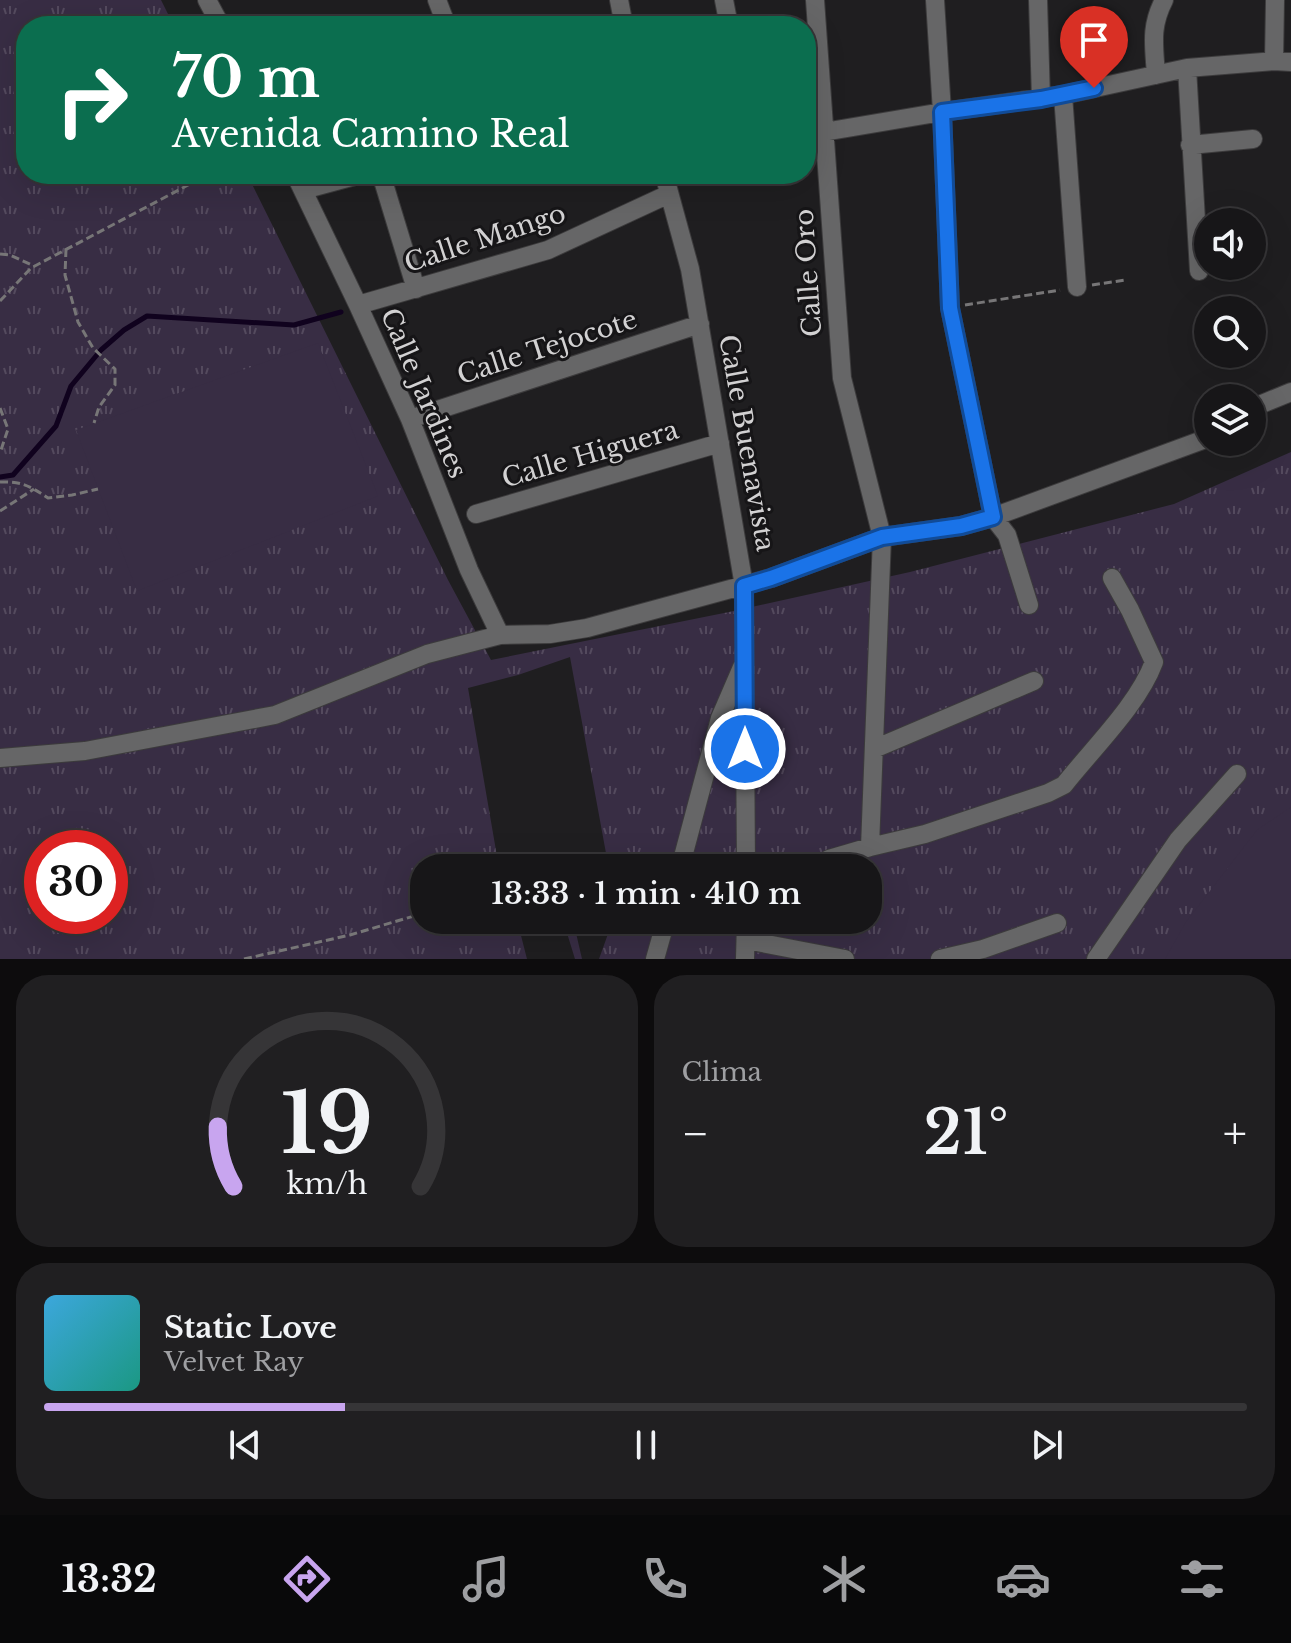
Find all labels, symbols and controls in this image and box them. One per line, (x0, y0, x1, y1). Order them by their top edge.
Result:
pin (1060, 6, 1128, 88)
icon: arrive (1072, 18, 1116, 62)
text: 70 m (172, 43, 320, 112)
icon: right (40, 48, 144, 152)
text: Avenida Camino Real (172, 112, 570, 157)
street label: Calle Mango (400, 197, 570, 279)
street label: Calle Oro (788, 208, 828, 338)
map controls (1194, 208, 1266, 456)
button: sound (1194, 208, 1266, 280)
button: search (1194, 296, 1266, 368)
street label: Calle Jardines (374, 303, 474, 483)
street label: Calle Tejocote (453, 303, 641, 391)
street label: Calle Buenavista (712, 332, 782, 554)
button: layers (1194, 384, 1266, 456)
street label: Calle Higuera (498, 413, 683, 494)
position arrow (703, 707, 787, 791)
speed limit sign: 30 (24, 830, 128, 934)
text: 13:33 · 1 min · 410 m (491, 875, 801, 912)
text: Clima (682, 1056, 762, 1088)
text: 19 (281, 1072, 373, 1175)
text: 21° (924, 1096, 1009, 1170)
text: − (682, 1106, 709, 1161)
text: + (1223, 1106, 1247, 1161)
text: km/h (286, 1166, 367, 1202)
text: Static Love (164, 1309, 337, 1346)
text: Velvet Ray (164, 1346, 304, 1378)
icon: previous (223, 1423, 267, 1467)
icon: pause (624, 1423, 668, 1467)
icon: next (1025, 1423, 1069, 1467)
icon: directions (279, 1551, 335, 1607)
icon: music (458, 1551, 514, 1607)
icon: phone (637, 1551, 693, 1607)
icon: climate (816, 1551, 872, 1607)
icon: car (995, 1551, 1051, 1607)
icon: filters (1174, 1551, 1230, 1607)
text: 13:32 (61, 1557, 157, 1602)

